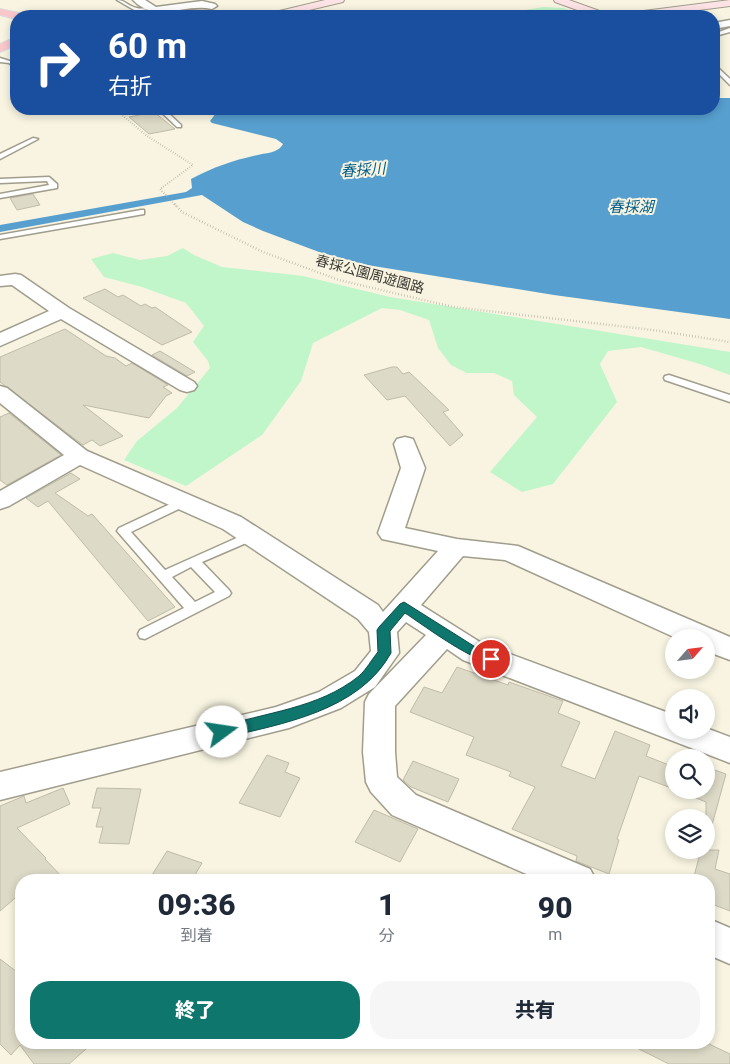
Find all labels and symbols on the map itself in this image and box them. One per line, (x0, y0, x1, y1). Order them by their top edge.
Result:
water label: 春採川 (340, 159, 388, 181)
water label: 春採湖 (608, 198, 655, 216)
street label: 春採公園周遊園路 (314, 252, 426, 296)
north arrow (665, 629, 715, 679)
pin (470, 638, 512, 680)
position arrow (195, 705, 247, 757)

